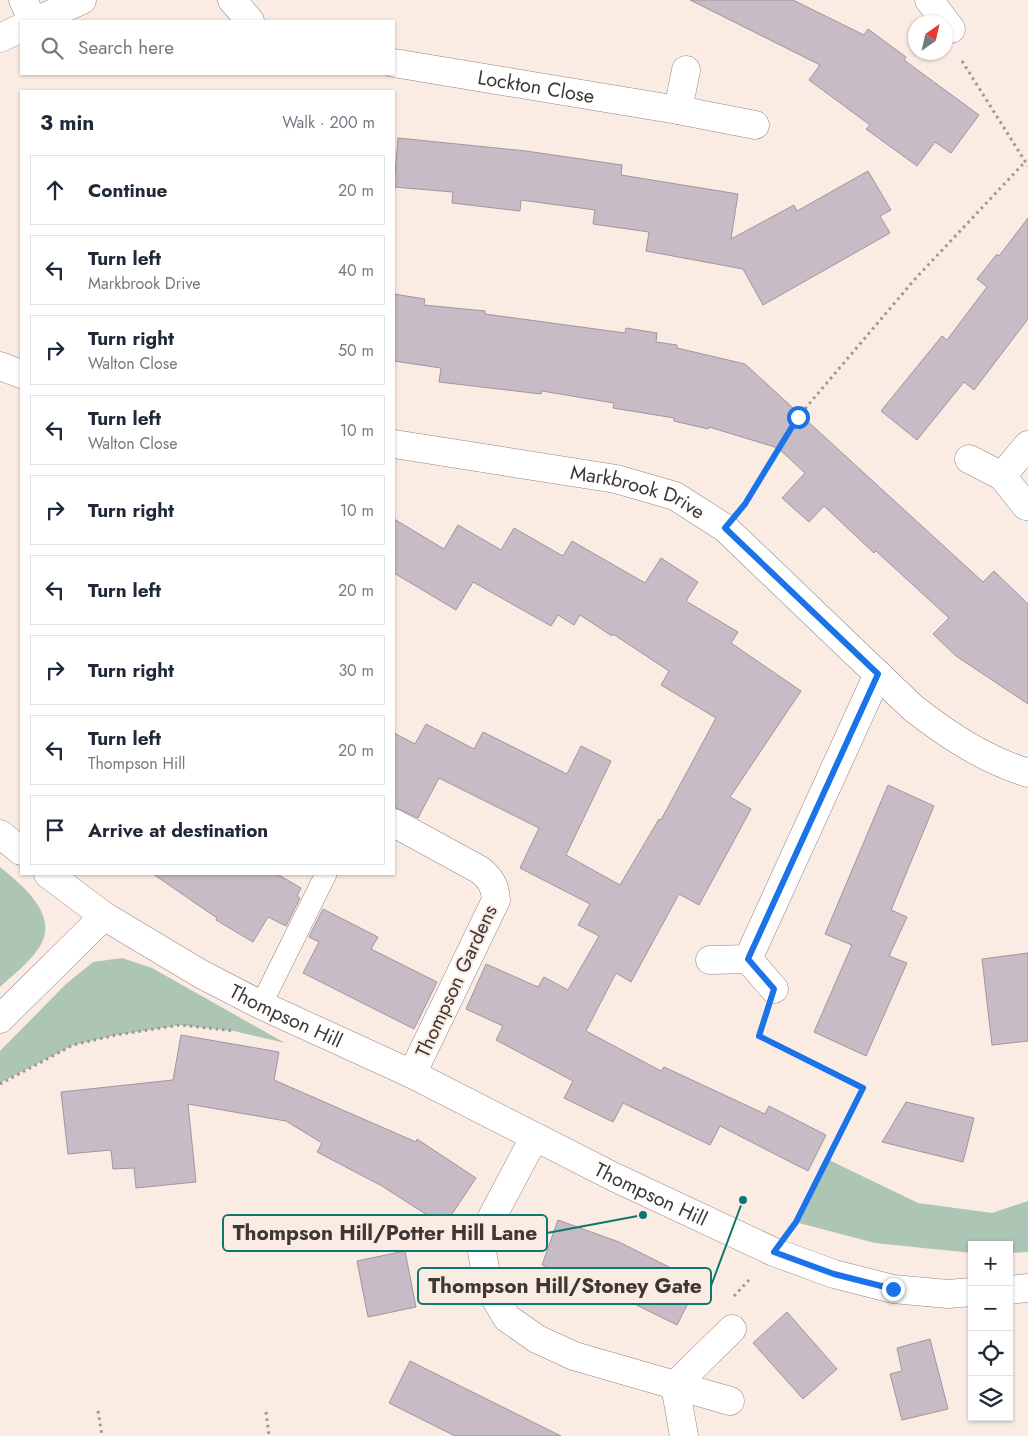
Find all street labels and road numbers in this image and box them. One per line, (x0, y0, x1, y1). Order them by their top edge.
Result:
street label: Lockton Close (475, 63, 597, 111)
street label: Markbrook Drive (568, 458, 710, 527)
street label: Thompson Gardens (408, 900, 505, 1062)
street label: Thompson Hill (224, 977, 347, 1055)
street label: Thompson Hill (589, 1155, 712, 1234)

